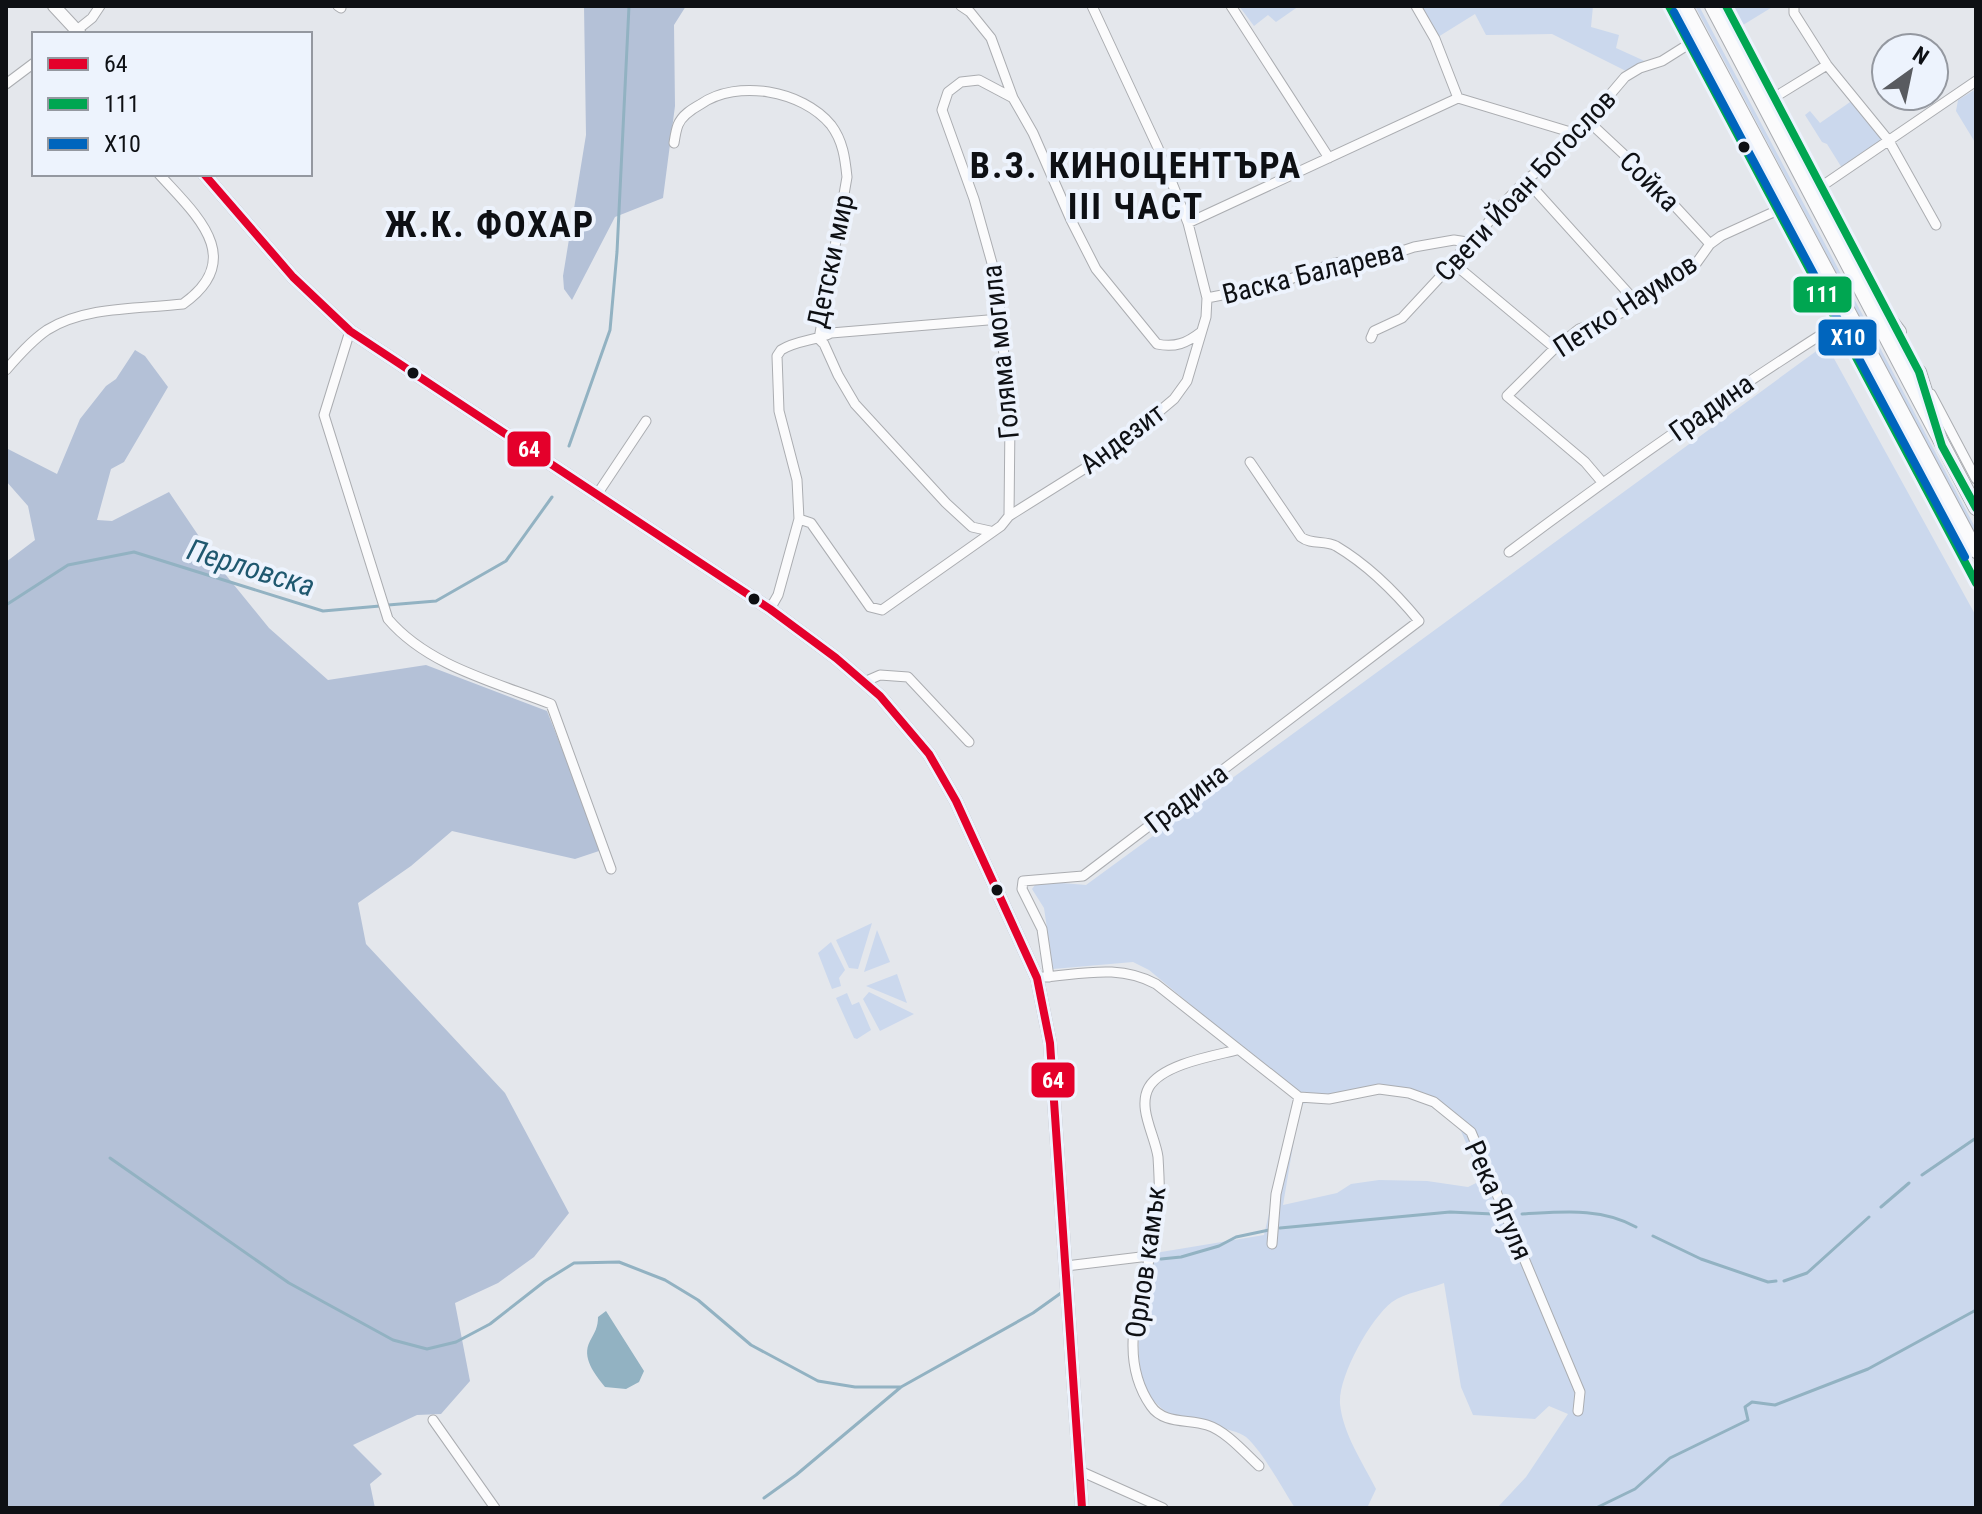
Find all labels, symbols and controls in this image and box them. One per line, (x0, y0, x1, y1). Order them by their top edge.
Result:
legend (32, 32, 312, 176)
north arrow (1870, 32, 1950, 112)
text: N (1908, 41, 1933, 70)
text: 64 (104, 50, 128, 78)
street label: Свети Йоан Богослов (1428, 83, 1623, 288)
text: 111 (104, 90, 140, 118)
text: Х10 (104, 130, 141, 158)
unlabelled marker (1736, 139, 1752, 155)
district label: В.З. КИНОЦЕНТЪРА ІІІ ЧАСТ (970, 145, 1302, 228)
street label: Сойка (1613, 145, 1686, 218)
street label: Детски мир (800, 191, 861, 331)
district label: Ж.К. ФОХАР (385, 204, 595, 246)
street label: Васка Баларева (1219, 234, 1407, 311)
street label: Петко Наумов (1547, 247, 1703, 364)
street label: Голяма могила (975, 263, 1026, 441)
line badge: 111 (1792, 275, 1853, 314)
text: 111 (1805, 282, 1839, 307)
line badge: Х10 (1817, 318, 1878, 357)
text: Х10 (1831, 325, 1865, 350)
unlabelled marker (405, 365, 421, 381)
street label: Градина (1663, 367, 1760, 448)
street label: Андезит (1074, 396, 1171, 481)
line badge: 64 (506, 430, 552, 468)
text: 64 (518, 437, 540, 462)
water label: Перловска (183, 532, 319, 603)
unlabelled marker (746, 591, 762, 607)
street label: Градина (1138, 757, 1234, 840)
unlabelled marker (989, 882, 1005, 898)
line badge: 64 (1030, 1061, 1076, 1099)
text: 64 (1042, 1068, 1064, 1093)
street label: Река Ягуля (1458, 1136, 1539, 1265)
street label: Орлов камък (1119, 1184, 1172, 1340)

